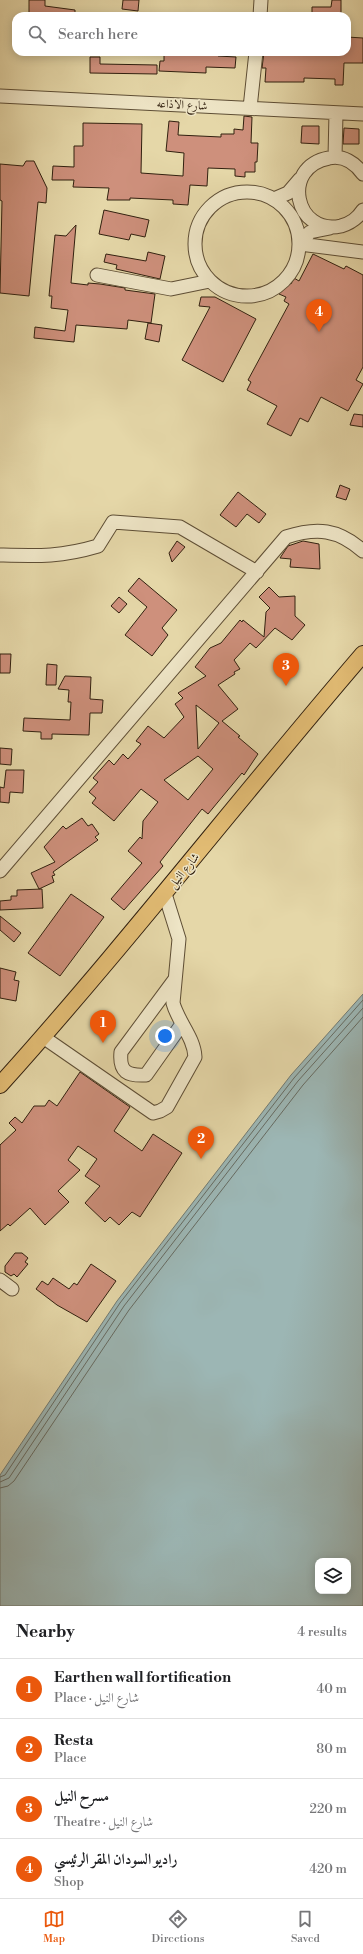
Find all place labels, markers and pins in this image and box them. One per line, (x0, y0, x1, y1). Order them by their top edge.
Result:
pin: 4 (306, 299, 332, 332)
pin: 3 (273, 653, 299, 686)
pin: 1 (90, 1010, 116, 1043)
pin: 2 (188, 1126, 214, 1159)

